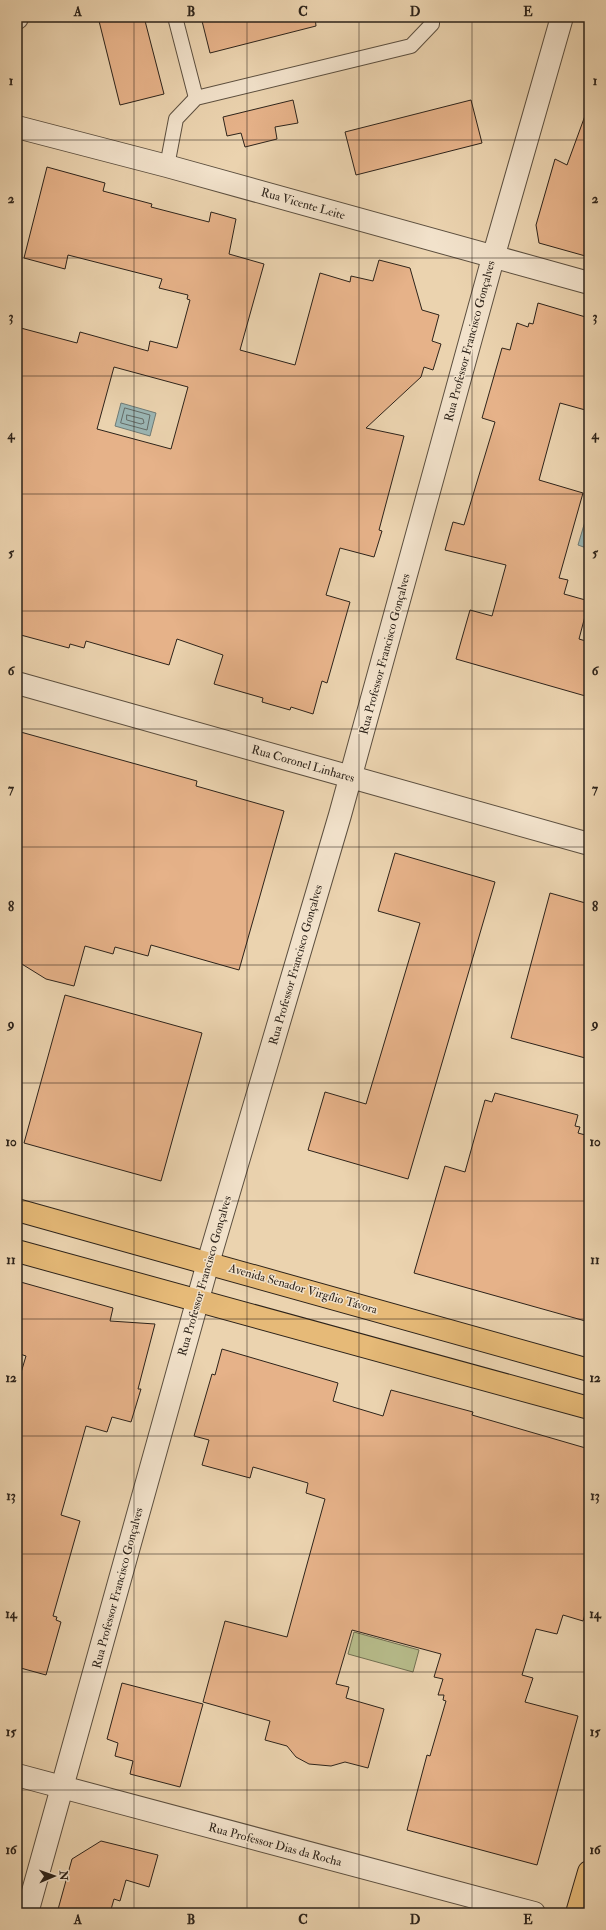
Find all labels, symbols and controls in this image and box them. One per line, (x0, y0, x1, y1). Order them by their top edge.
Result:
text: A (73, 4, 83, 20)
text: B (187, 4, 195, 20)
text: C (298, 4, 308, 20)
text: D (410, 4, 421, 20)
text: E (523, 4, 533, 20)
text: 1 (9, 73, 14, 89)
text: 1 (593, 73, 598, 89)
street label: Rua Vicente Leite (259, 185, 347, 223)
text: 2 (8, 191, 15, 207)
text: 2 (592, 191, 599, 207)
street label: Rua Professor Francisco Gonçalves (441, 259, 499, 423)
text: 3 (9, 309, 14, 325)
text: 3 (593, 309, 598, 325)
text: 4 (6, 427, 15, 443)
text: 4 (590, 427, 599, 443)
text: 5 (8, 545, 14, 561)
text: 5 (592, 545, 598, 561)
street label: Rua Professor Francisco Gonçalves (356, 572, 414, 736)
text: 6 (8, 663, 16, 679)
text: 6 (592, 663, 600, 679)
street label: Rua Coronel Linhares (250, 742, 356, 786)
text: 7 (8, 781, 15, 797)
text: 7 (592, 781, 599, 797)
street label: Rua Professor Francisco Gonçalves (266, 883, 326, 1047)
text: 8 (8, 899, 14, 915)
text: 8 (592, 899, 598, 915)
text: 9 (6, 1016, 15, 1032)
text: 9 (590, 1016, 599, 1032)
text: 10 (5, 1134, 17, 1150)
text: 10 (589, 1134, 601, 1150)
street label: Rua Professor Francisco Gonçalves (175, 1194, 235, 1358)
text: 11 (6, 1252, 16, 1268)
text: 11 (590, 1252, 600, 1268)
street label: Avenida Senador Virgílio Távora (226, 1260, 380, 1318)
text: 12 (5, 1370, 17, 1386)
text: 12 (589, 1370, 601, 1386)
text: 13 (6, 1488, 16, 1504)
text: 13 (590, 1488, 600, 1504)
street label: Rua Professor Francisco Gonçalves (89, 1506, 147, 1670)
text: 14 (5, 1606, 18, 1622)
text: 14 (589, 1606, 602, 1622)
text: 15 (6, 1724, 16, 1740)
text: 15 (590, 1724, 600, 1740)
street label: Rua Professor Dias da Rocha (207, 1820, 344, 1870)
text: 16 (5, 1842, 18, 1858)
text: 16 (589, 1842, 602, 1858)
north arrow (34, 1856, 74, 1896)
text: N (57, 1870, 70, 1882)
text: A (73, 1912, 83, 1928)
text: B (187, 1912, 195, 1928)
text: C (298, 1912, 308, 1928)
text: D (410, 1912, 421, 1928)
text: E (523, 1912, 533, 1928)

